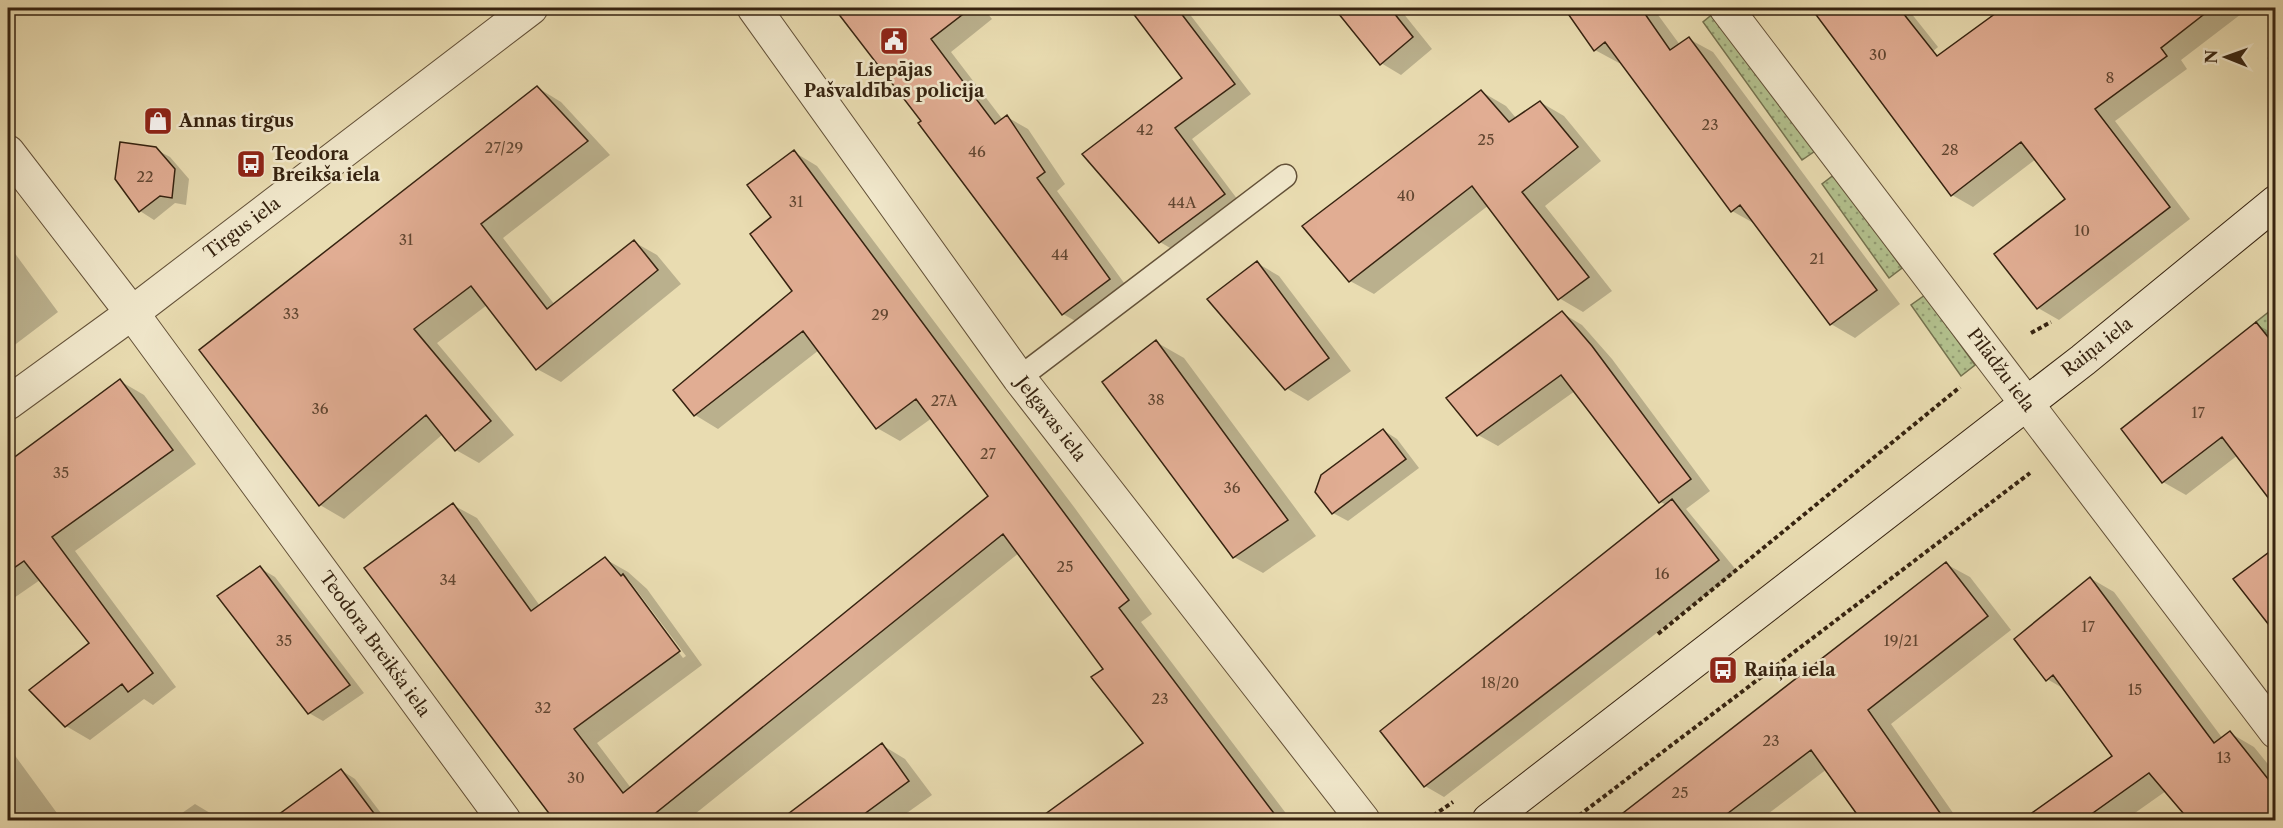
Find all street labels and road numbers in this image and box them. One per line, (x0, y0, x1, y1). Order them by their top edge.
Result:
street label: Tirgus iela (200, 192, 285, 264)
street label: Raiņa iela (2057, 312, 2137, 381)
street label: Pīlādžu iela (1963, 324, 2040, 416)
street label: Jelgavas iela (1009, 370, 1091, 466)
street label: Teodora Breikša iela (315, 567, 436, 721)

